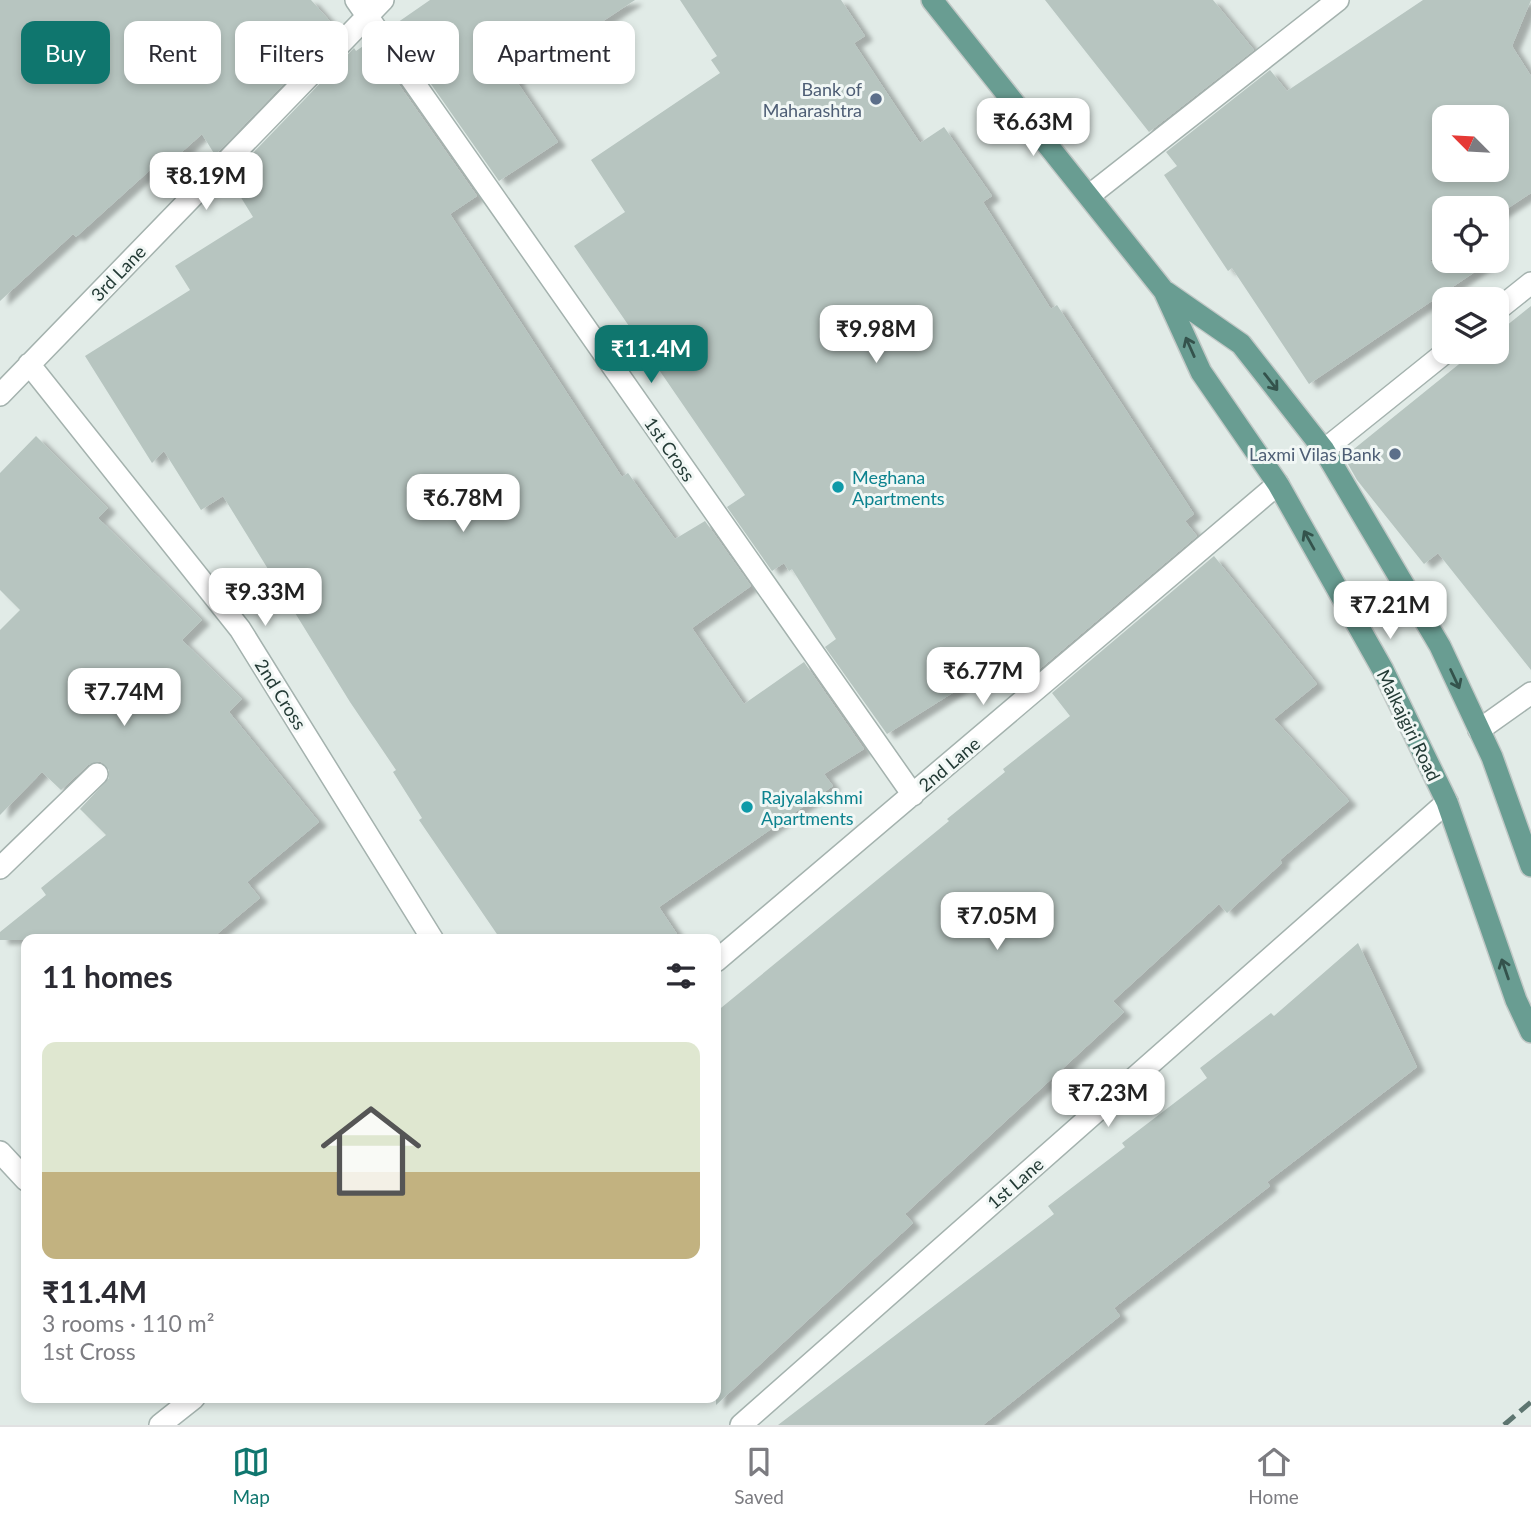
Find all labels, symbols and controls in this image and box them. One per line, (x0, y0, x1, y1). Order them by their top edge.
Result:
chip: Buy (21, 21, 110, 84)
chip: Rent (124, 21, 221, 84)
chip: Filters (235, 21, 348, 84)
chip: New (362, 21, 459, 84)
chip: Apartment (473, 21, 635, 84)
place label: Bank of Maharashtra (763, 78, 863, 121)
marker: Bank of Maharashtra (868, 91, 884, 107)
pin: ₹6.63M (976, 99, 1090, 158)
north arrow (1432, 105, 1508, 182)
map controls (1432, 105, 1509, 364)
text: ₹6.63M (993, 107, 1073, 135)
pin: ₹8.19M (149, 152, 263, 212)
text: ₹8.19M (166, 161, 246, 189)
button: locate (1432, 196, 1509, 273)
street label: 3rd Lane (86, 241, 150, 305)
button: layers (1432, 287, 1509, 364)
pin: ₹9.98M (819, 306, 933, 365)
text: ₹9.98M (836, 314, 916, 342)
pin: ₹11.4M (594, 326, 708, 385)
text: ₹11.4M (611, 334, 691, 362)
one-way arrow (1183, 337, 1196, 359)
one-way arrow (1263, 372, 1278, 391)
street label: 1st Cross (640, 413, 700, 485)
place label: Laxmi Vilas Bank (1249, 443, 1382, 465)
marker: Laxmi Vilas Bank (1387, 446, 1403, 462)
place label: Meghana Apartments (852, 466, 945, 509)
pin: ₹6.78M (406, 475, 520, 534)
marker: Meghana Apartments (830, 479, 846, 495)
text: ₹6.78M (423, 483, 503, 511)
one-way arrow (1302, 531, 1316, 551)
pin: ₹9.33M (208, 568, 322, 628)
text: ₹9.33M (225, 577, 305, 605)
pin: ₹7.21M (1333, 582, 1447, 641)
text: ₹7.21M (1350, 590, 1430, 618)
pin: ₹6.77M (926, 648, 1040, 707)
street label: 2nd Cross (251, 655, 311, 734)
text: ₹6.77M (943, 656, 1023, 684)
street label: Malkajgiri Road (1373, 666, 1445, 784)
pin: ₹7.74M (67, 668, 181, 728)
one-way arrow (1449, 668, 1462, 689)
text: ₹7.74M (84, 677, 164, 705)
street label: 2nd Lane (914, 732, 984, 796)
place label: Rajyalakshmi Apartments (761, 786, 863, 829)
marker: Rajyalakshmi Apartments (739, 799, 755, 815)
pin: ₹7.05M (940, 892, 1054, 952)
text: ₹7.05M (957, 901, 1037, 929)
icon: filters (662, 957, 700, 995)
text: 11 homes (42, 958, 173, 994)
one-way arrow (1498, 958, 1510, 980)
pin: ₹7.23M (1051, 1070, 1165, 1129)
text: ₹7.23M (1068, 1078, 1148, 1106)
icon: home (308, 1088, 434, 1214)
street label: 1st Lane (982, 1153, 1048, 1213)
text: ₹11.4M (42, 1273, 147, 1309)
text: 3 rooms · 110 m² (42, 1309, 214, 1337)
text: 1st Cross (42, 1337, 136, 1365)
tab: Map (232, 1443, 270, 1508)
tab: Saved (734, 1443, 784, 1508)
tab: Home (1248, 1443, 1299, 1508)

